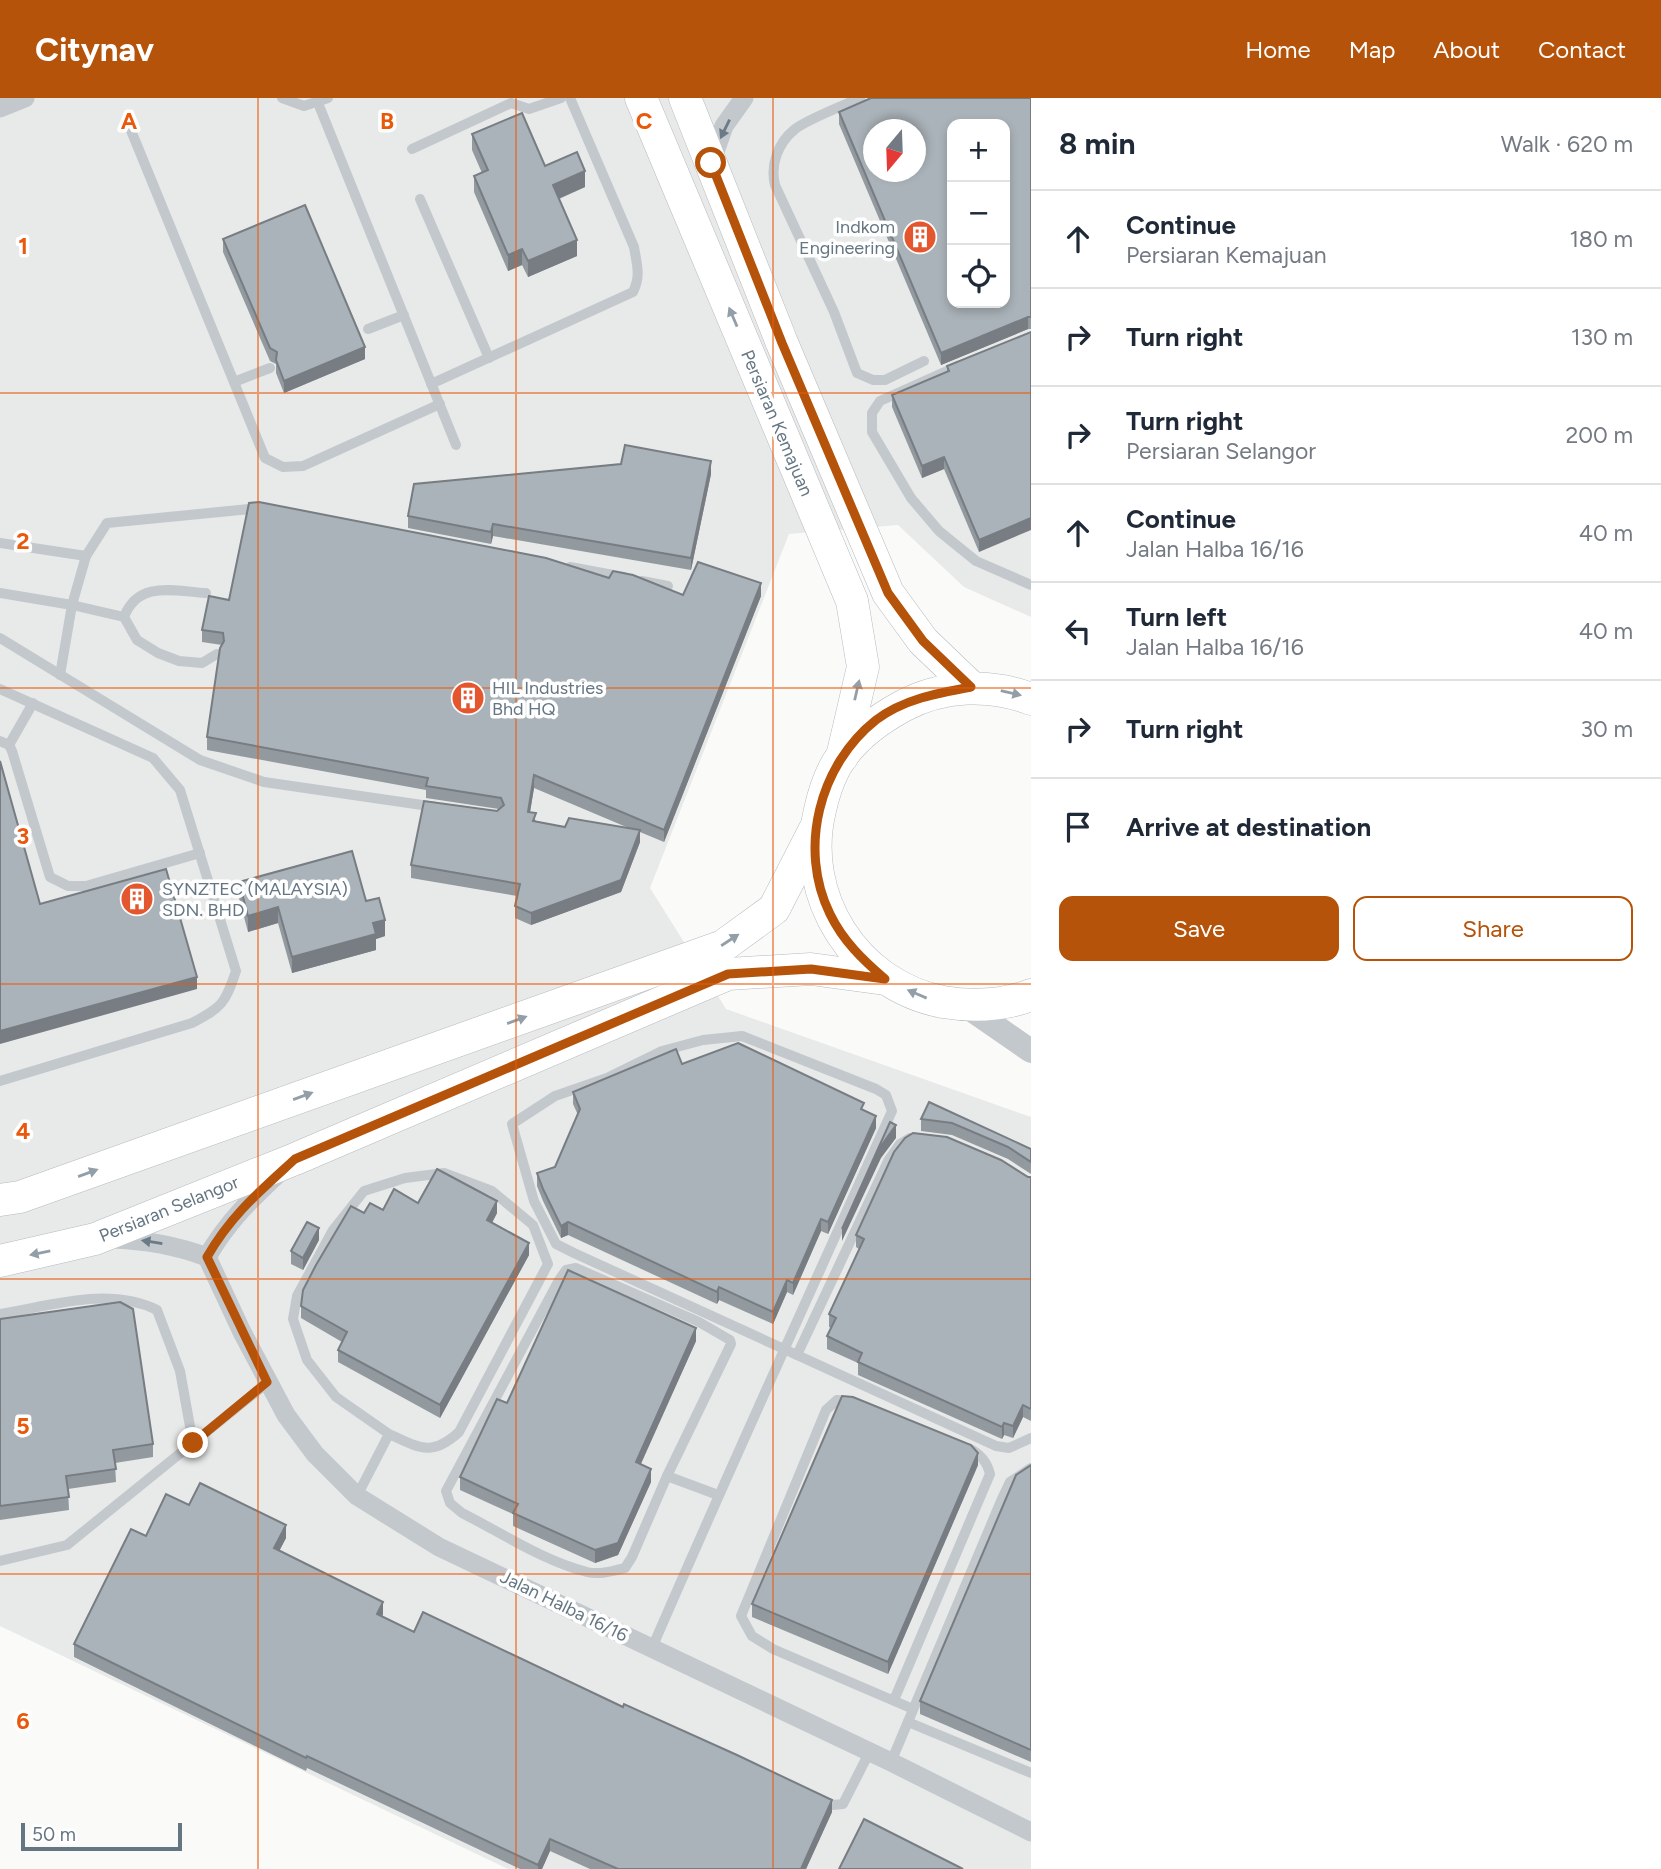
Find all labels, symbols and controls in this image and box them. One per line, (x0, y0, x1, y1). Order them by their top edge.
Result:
text: Citynav (35, 30, 154, 69)
text: Home (1245, 35, 1311, 64)
text: Map (1349, 35, 1395, 64)
text: About (1433, 35, 1500, 64)
text: Contact (1538, 35, 1626, 64)
text: A (121, 107, 138, 135)
text: B (380, 107, 394, 135)
text: C (636, 107, 653, 135)
one-way arrow (719, 119, 730, 139)
north arrow (863, 119, 926, 182)
map controls (947, 119, 1010, 308)
button: + (947, 119, 1010, 182)
text: 8 min (1059, 125, 1136, 162)
text: Walk · 620 m (1501, 130, 1633, 158)
route start (695, 147, 726, 178)
button: − (947, 182, 1010, 245)
text: Continue (1126, 209, 1236, 241)
place label: Indkom Engineering (799, 216, 895, 259)
building icon: Indkom Engineering (901, 218, 939, 256)
icon: ahead (1059, 220, 1097, 258)
text: 180 m (1569, 225, 1633, 253)
text: 1 (18, 232, 28, 260)
text: Persiaran Kemajuan (1126, 241, 1327, 269)
button: locate (947, 245, 1010, 308)
one-way arrow (727, 306, 738, 327)
icon: right (1059, 318, 1097, 356)
text: Turn right (1126, 321, 1243, 353)
text: 130 m (1571, 323, 1633, 351)
street label: Persiaran Kemajuan (736, 346, 818, 500)
text: Turn right (1126, 405, 1243, 437)
icon: right (1059, 416, 1097, 454)
text: 200 m (1565, 421, 1633, 449)
text: Persiaran Selangor (1126, 437, 1316, 465)
text: Continue (1126, 503, 1236, 535)
icon: ahead (1059, 514, 1097, 552)
text: 40 m (1579, 519, 1633, 547)
text: 2 (16, 527, 30, 555)
text: Jalan Halba 16/16 (1126, 535, 1304, 563)
text: Turn left (1126, 601, 1227, 633)
icon: left (1059, 612, 1097, 650)
text: 40 m (1579, 617, 1633, 645)
text: Jalan Halba 16/16 (1126, 633, 1304, 661)
place label: HIL Industries Bhd HQ (492, 677, 603, 720)
building icon: HIL Industries Bhd HQ (449, 679, 487, 717)
one-way arrow (852, 679, 863, 701)
one-way arrow (1000, 688, 1022, 699)
icon: right (1059, 710, 1097, 748)
text: Turn right (1126, 713, 1243, 745)
text: 30 m (1580, 715, 1633, 743)
icon: arrive (1059, 808, 1097, 846)
text: Arrive at destination (1126, 811, 1371, 843)
text: 3 (17, 822, 29, 850)
place label: SYNZTEC (MALAYSIA) SDN. BHD (162, 878, 348, 921)
building icon: SYNZTEC (MALAYSIA) SDN. BHD (118, 880, 156, 918)
button: Save (1059, 896, 1339, 961)
button: Share (1353, 896, 1633, 961)
one-way arrow (720, 934, 740, 947)
one-way arrow (907, 988, 927, 1000)
one-way arrow (506, 1014, 527, 1025)
one-way arrow (292, 1090, 313, 1101)
text: 4 (16, 1117, 30, 1145)
one-way arrow (78, 1167, 99, 1178)
street label: Persiaran Selangor (96, 1171, 242, 1247)
one-way arrow (141, 1236, 163, 1247)
one-way arrow (29, 1247, 51, 1258)
text: 5 (16, 1412, 30, 1440)
route end (177, 1427, 208, 1458)
street label: Jalan Halba 16/16 (497, 1566, 631, 1646)
text: 6 (16, 1707, 30, 1735)
scale bar (21, 1820, 182, 1852)
text: 50 m (32, 1823, 76, 1846)

